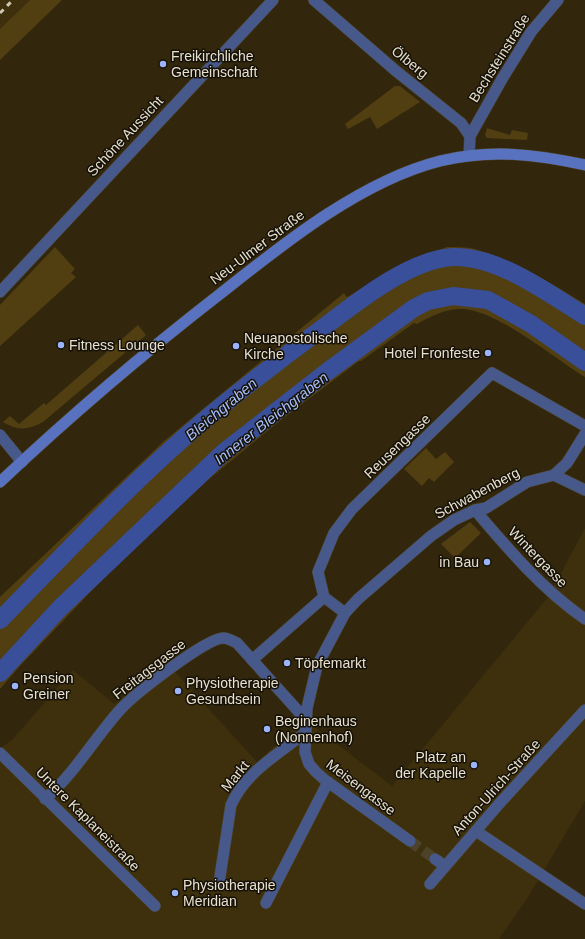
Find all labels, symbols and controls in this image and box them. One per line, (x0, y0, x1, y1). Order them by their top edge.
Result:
street label: Bechsteinstraße (465, 11, 533, 105)
street label: Ölberg (389, 42, 432, 81)
place label: Freikirchliche Gemeinschaft (171, 48, 257, 80)
marker: Freikirchliche Gemeinschaft (158, 59, 168, 69)
street label: Schöne Aussicht (84, 93, 166, 179)
street label: Neu-Ulmer Straße (207, 206, 307, 288)
place label: Neuapostolische Kirche (244, 330, 348, 362)
place label: Fitness Lounge (69, 337, 165, 353)
marker: Fitness Lounge (56, 340, 66, 350)
marker: Neuapostolische Kirche (231, 341, 241, 351)
place label: Hotel Fronfeste (384, 345, 480, 361)
marker: Hotel Fronfeste (483, 348, 493, 358)
water label: Innerer Bleichgraben (211, 368, 331, 468)
water label: Bleichgraben (182, 374, 260, 444)
street label: Reusengasse (361, 410, 433, 481)
street label: Schwabenberg (432, 464, 522, 522)
street label: Wintergasse (505, 523, 571, 591)
place label: in Bau (439, 554, 479, 570)
marker: in Bau (482, 557, 492, 567)
street label: Freitagsgasse (109, 635, 189, 702)
place label: Töpfemarkt (295, 655, 366, 671)
marker: Töpfemarkt (282, 658, 292, 668)
place label: Pension Greiner (23, 670, 74, 702)
place label: Physiotherapie Gesundsein (186, 675, 279, 707)
marker: Pension Greiner (10, 681, 20, 691)
marker: Physiotherapie Gesundsein (173, 686, 183, 696)
place label: Beginenhaus (Nonnenhof) (275, 713, 357, 745)
marker: Beginenhaus (Nonnenhof) (262, 724, 272, 734)
street label: Anton-Ulrich-Straße (449, 736, 543, 838)
place label: Platz an der Kapelle (395, 749, 466, 781)
street label: Meisengasse (323, 756, 399, 818)
street label: Markt (218, 757, 252, 795)
marker: Platz an der Kapelle (469, 760, 479, 770)
street label: Untere Kaplaneistraße (33, 764, 143, 874)
place label: Physiotherapie Meridian (183, 877, 276, 909)
marker: Physiotherapie Meridian (170, 888, 180, 898)

